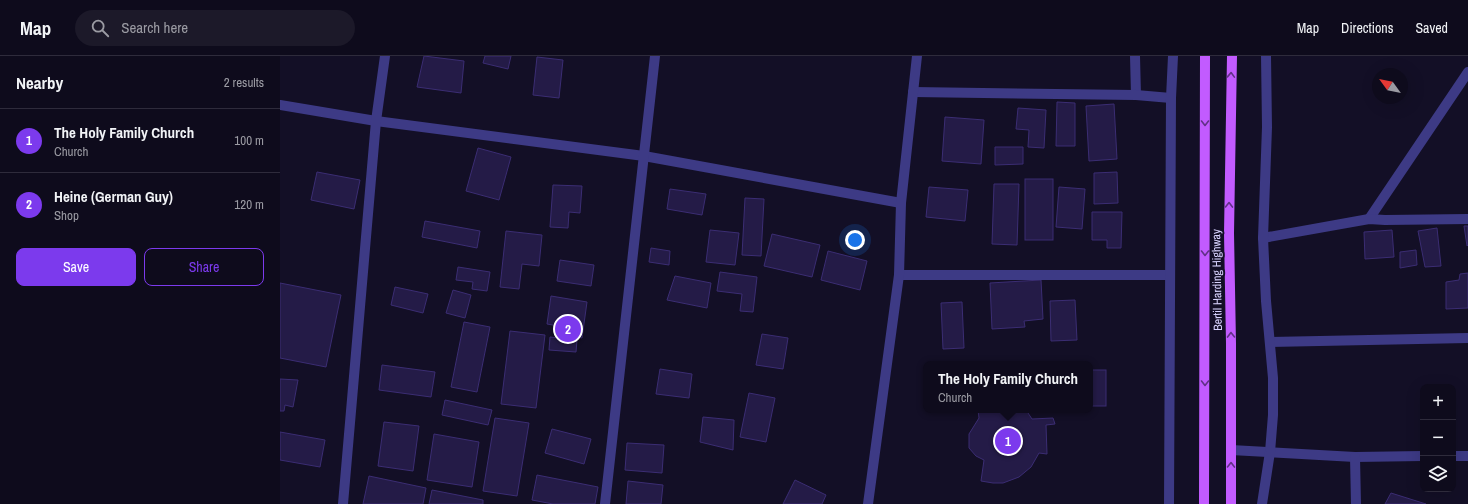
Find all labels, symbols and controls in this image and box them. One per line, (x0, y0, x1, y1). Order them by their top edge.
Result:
search box (75, 10, 355, 46)
text: Map (20, 15, 51, 41)
icon: search (89, 17, 111, 39)
text: Search here (121, 17, 188, 38)
text: Map (1297, 19, 1319, 37)
text: Directions (1341, 19, 1393, 37)
text: Saved (1415, 19, 1448, 37)
north arrow (1372, 68, 1408, 104)
text: Nearby (16, 71, 63, 94)
one-way arrow (1227, 72, 1235, 78)
text: 2 results (224, 74, 264, 91)
one-way arrow (1201, 120, 1209, 126)
text: The Holy Family Church (54, 122, 194, 143)
text: 1 (26, 132, 32, 149)
text: 100 m (234, 132, 264, 149)
text: Church (54, 143, 88, 160)
text: Heine (German Guy) (54, 186, 173, 207)
text: 2 (26, 196, 32, 213)
text: 120 m (234, 196, 264, 213)
one-way arrow (1225, 202, 1233, 208)
text: Shop (54, 207, 79, 224)
street label: Bertil Harding Highway (1208, 229, 1226, 331)
your location (845, 230, 865, 250)
button: Save (16, 248, 136, 286)
button: Share (144, 248, 264, 286)
one-way arrow (1201, 250, 1209, 256)
pin: 2 (555, 314, 581, 344)
one-way arrow (1227, 332, 1235, 338)
popup (923, 361, 1093, 413)
text: The Holy Family Church (938, 368, 1078, 389)
one-way arrow (1201, 380, 1209, 386)
map controls (1420, 384, 1456, 492)
button: + (1420, 384, 1456, 420)
text: Church (938, 389, 972, 406)
button: − (1420, 420, 1456, 456)
pin: 1 (995, 426, 1021, 456)
button: layers (1420, 456, 1456, 492)
one-way arrow (1227, 462, 1235, 468)

